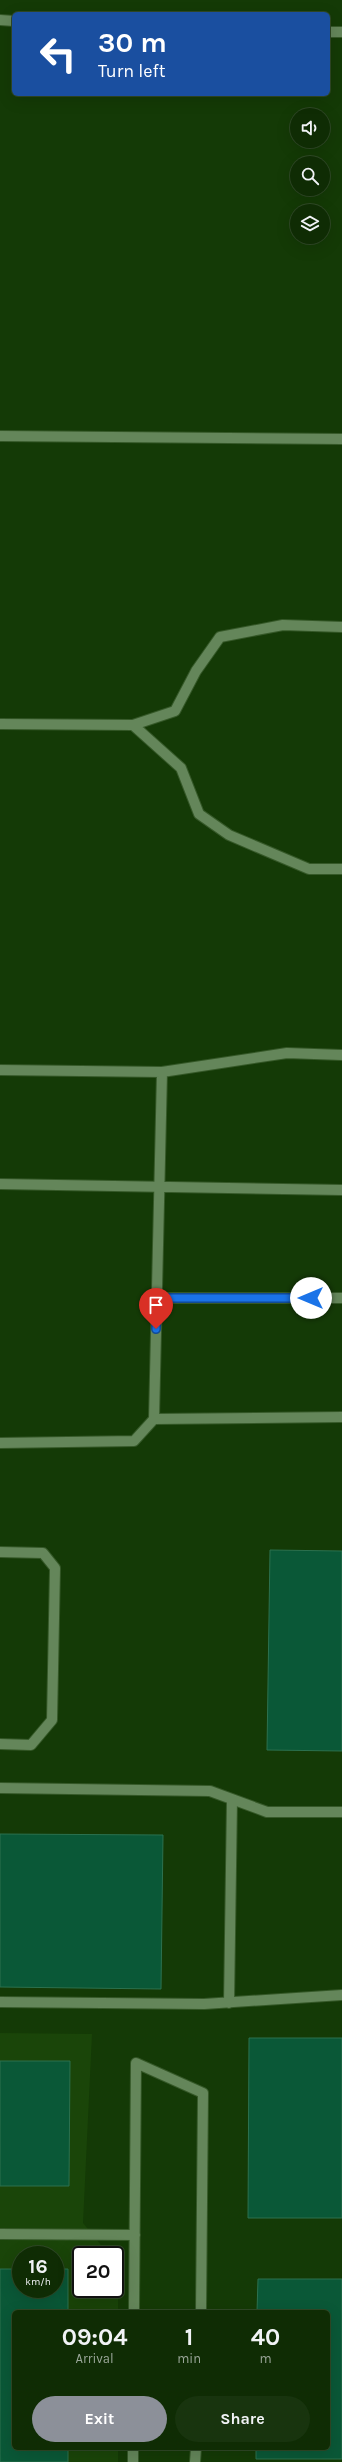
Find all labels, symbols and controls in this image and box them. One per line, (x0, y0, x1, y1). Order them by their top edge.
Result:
text: 30 m (98, 26, 167, 59)
icon: left (32, 28, 84, 80)
text: Turn left (98, 60, 166, 82)
map controls (290, 108, 330, 244)
button: sound (290, 108, 330, 148)
button: search (290, 156, 330, 196)
button: layers (290, 204, 330, 244)
position arrow (290, 1277, 332, 1319)
pin (139, 1288, 173, 1329)
icon: arrive (145, 1294, 167, 1316)
speed limit sign: 20 (72, 2246, 124, 2298)
text: 16 (28, 2255, 48, 2278)
text: km/h (25, 2276, 51, 2288)
text: 09:04 (62, 2323, 127, 2351)
text: 1 (185, 2323, 193, 2351)
text: 40 (251, 2323, 280, 2351)
text: Arrival (76, 2351, 114, 2366)
text: min (177, 2351, 201, 2366)
text: m (259, 2351, 272, 2366)
button: Exit (32, 2396, 167, 2442)
button: Share (175, 2396, 310, 2442)

